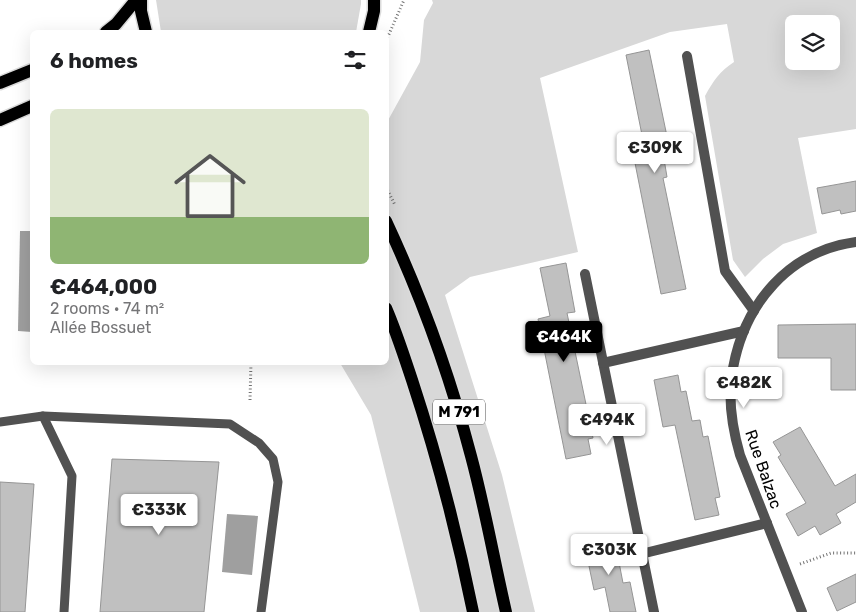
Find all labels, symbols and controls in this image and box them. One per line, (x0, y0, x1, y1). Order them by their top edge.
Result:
map controls (785, 15, 840, 70)
button: layers (785, 15, 840, 70)
icon: filters (341, 46, 369, 74)
text: 6 homes (50, 48, 138, 73)
pin: €309K (620, 132, 690, 174)
text: €309K (628, 138, 682, 157)
icon: home (165, 141, 255, 231)
text: €464,000 (50, 274, 157, 299)
text: 2 rooms · 74 m² (50, 299, 164, 318)
text: Allée Bossuet (50, 318, 151, 337)
pin: €464K (529, 320, 599, 363)
text: €464K (536, 327, 592, 346)
pin: €482K (709, 366, 779, 409)
text: €482K (716, 373, 772, 392)
road number: M 791 (433, 400, 485, 424)
pin: €494K (572, 404, 642, 446)
text: €494K (579, 410, 635, 429)
street label: Rue Balzac (741, 427, 786, 511)
pin: €333K (124, 494, 194, 536)
text: €333K (132, 500, 186, 519)
pin: €303K (574, 534, 644, 576)
text: €303K (581, 540, 637, 559)

